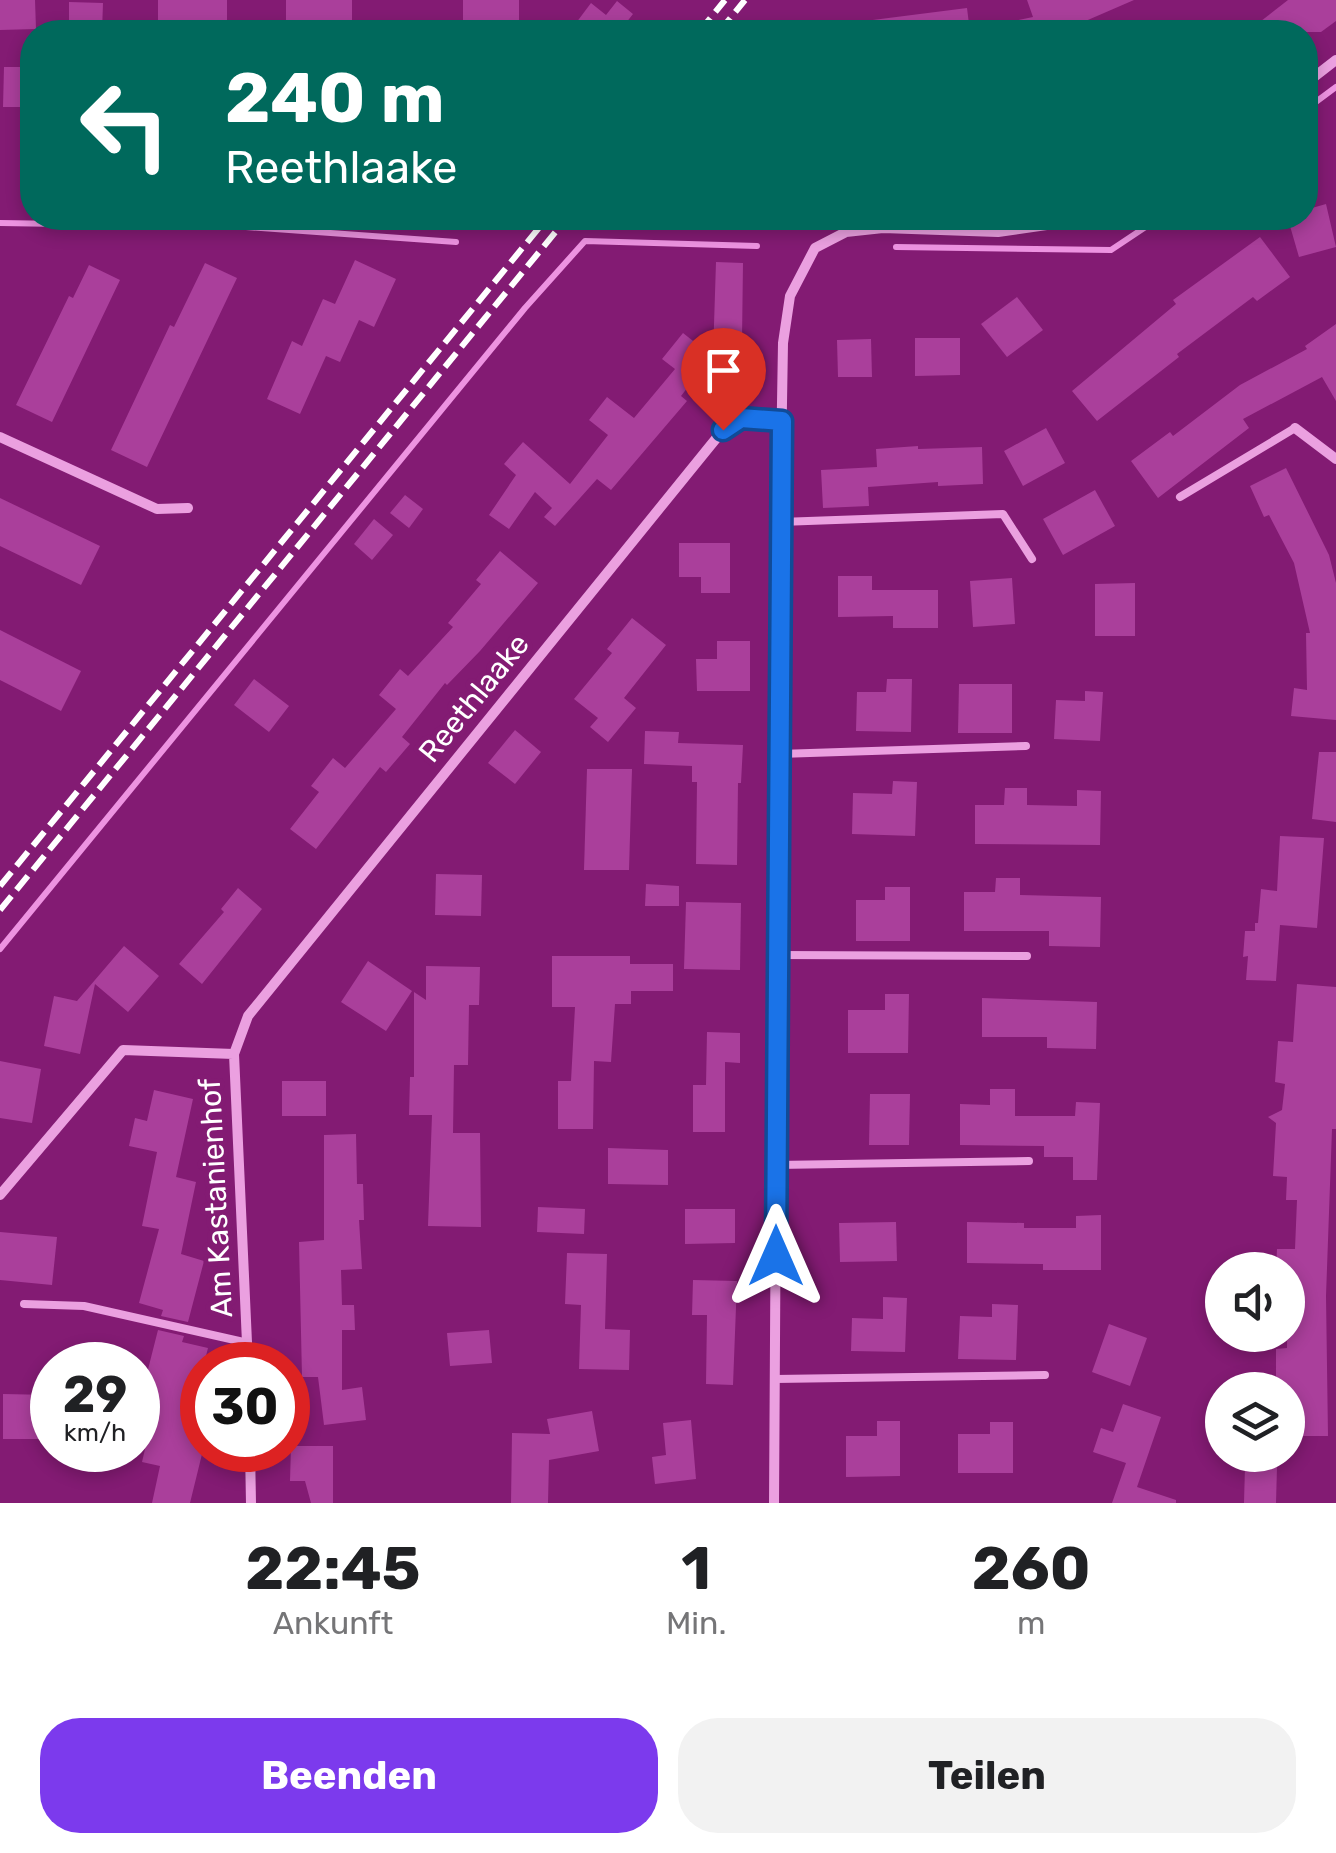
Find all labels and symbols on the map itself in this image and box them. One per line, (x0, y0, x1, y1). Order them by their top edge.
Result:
pin (681, 328, 766, 431)
street label: Reethlaake (411, 626, 537, 770)
street label: Am Kastanienhof (192, 1077, 240, 1318)
position arrow (724, 1204, 828, 1308)
speed limit sign: 30 (180, 1342, 310, 1472)

